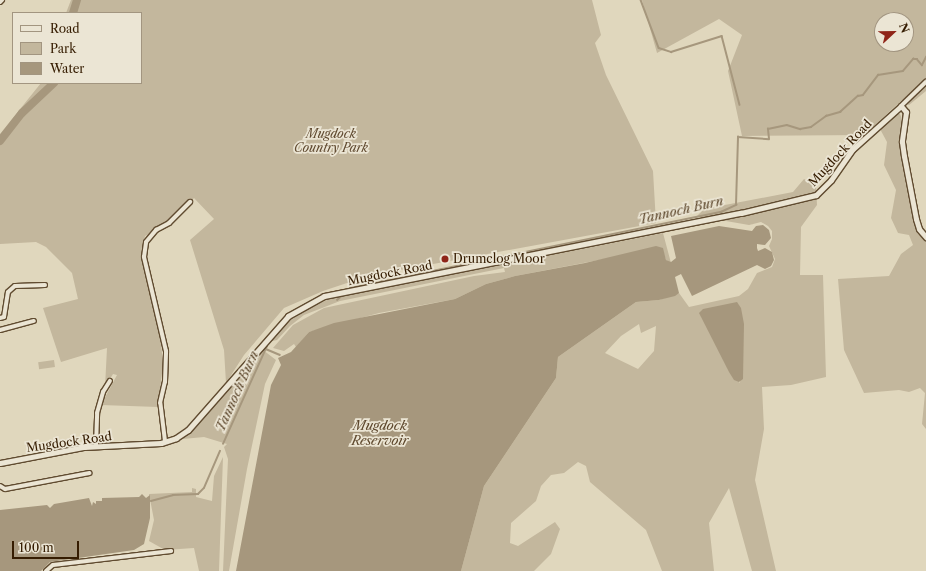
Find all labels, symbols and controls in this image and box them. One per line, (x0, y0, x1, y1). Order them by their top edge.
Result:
legend (12, 12, 142, 84)
north arrow (874, 12, 914, 52)
text: Road (50, 21, 80, 36)
text: N (896, 21, 912, 35)
text: Park (50, 41, 76, 56)
text: Water (50, 61, 84, 76)
street label: Mugdock Road (805, 117, 875, 189)
park label: Mugdock Country Park (294, 127, 368, 155)
water label: Tannoch Burn (637, 193, 725, 227)
place label: Drumclog Moor (453, 252, 545, 266)
marker: Drumclog Moor (440, 254, 450, 264)
street label: Mugdock Road (346, 258, 434, 288)
water label: Tannoch Burn (212, 348, 262, 434)
water label: Mugdock Reservoir (351, 418, 409, 449)
street label: Mugdock Road (25, 429, 113, 455)
scale bar (14, 533, 81, 559)
text: 100 m (19, 540, 54, 555)

